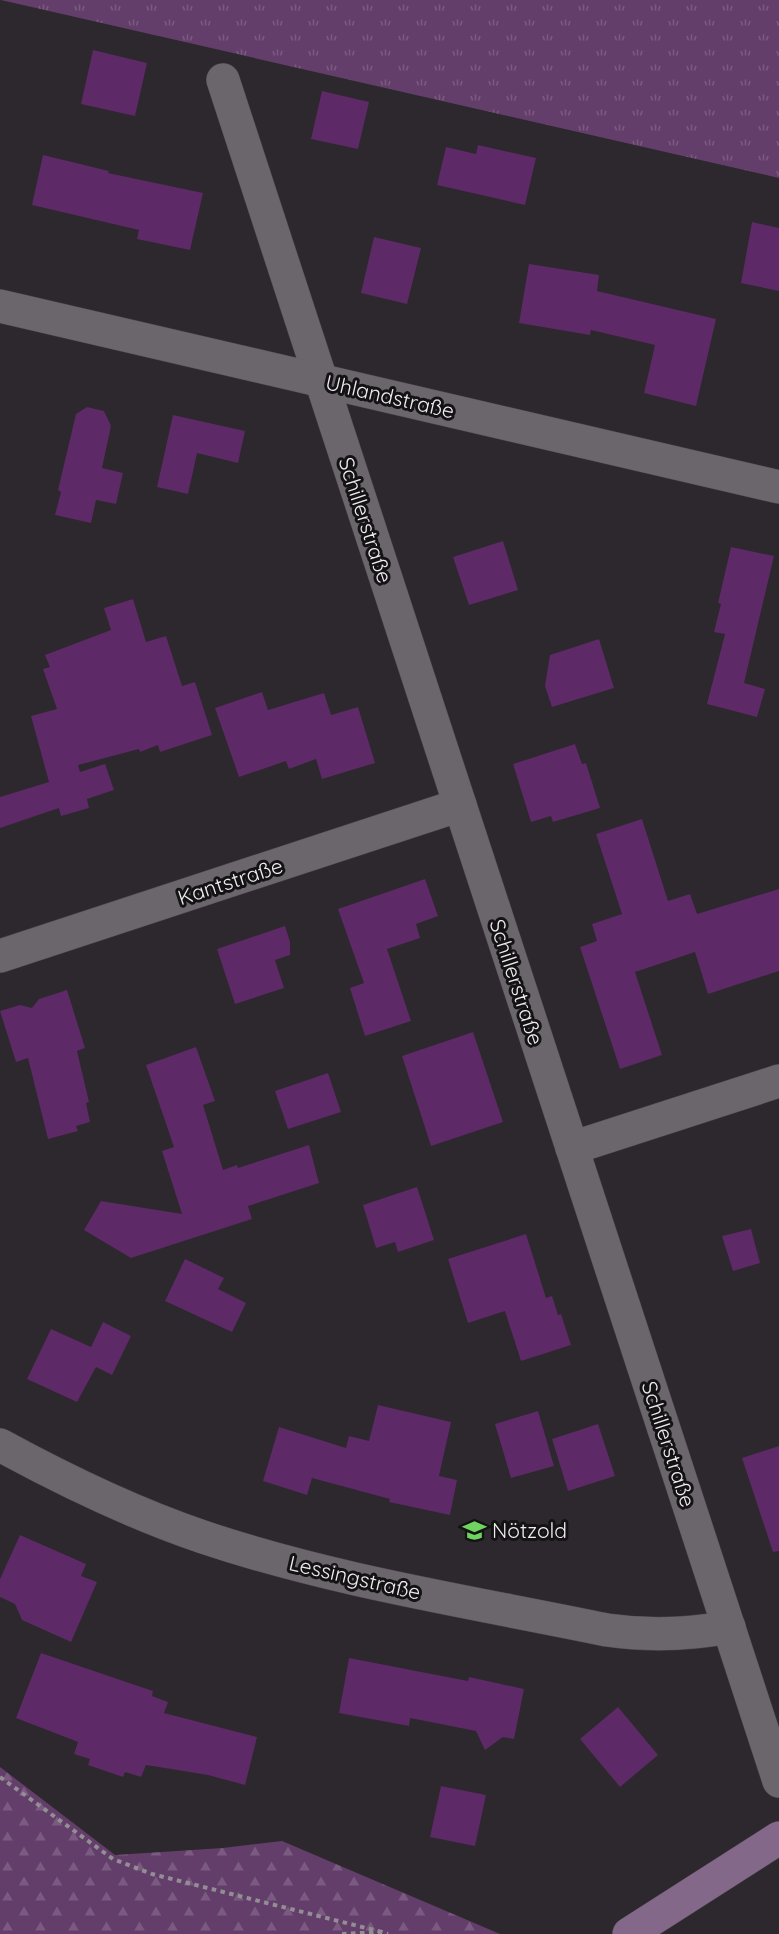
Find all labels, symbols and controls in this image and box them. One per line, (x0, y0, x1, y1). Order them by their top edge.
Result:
street label: Uhlandstraße (323, 369, 457, 423)
street label: Schillerstraße (333, 454, 399, 586)
street label: Kantstraße (174, 852, 286, 910)
street label: Schillerstraße (484, 916, 550, 1048)
street label: Schillerstraße (636, 1378, 702, 1510)
school or university icon: Nötzold (461, 1517, 487, 1543)
place label: Nötzold (492, 1517, 567, 1543)
street label: Lessingstraße (287, 1549, 423, 1605)

